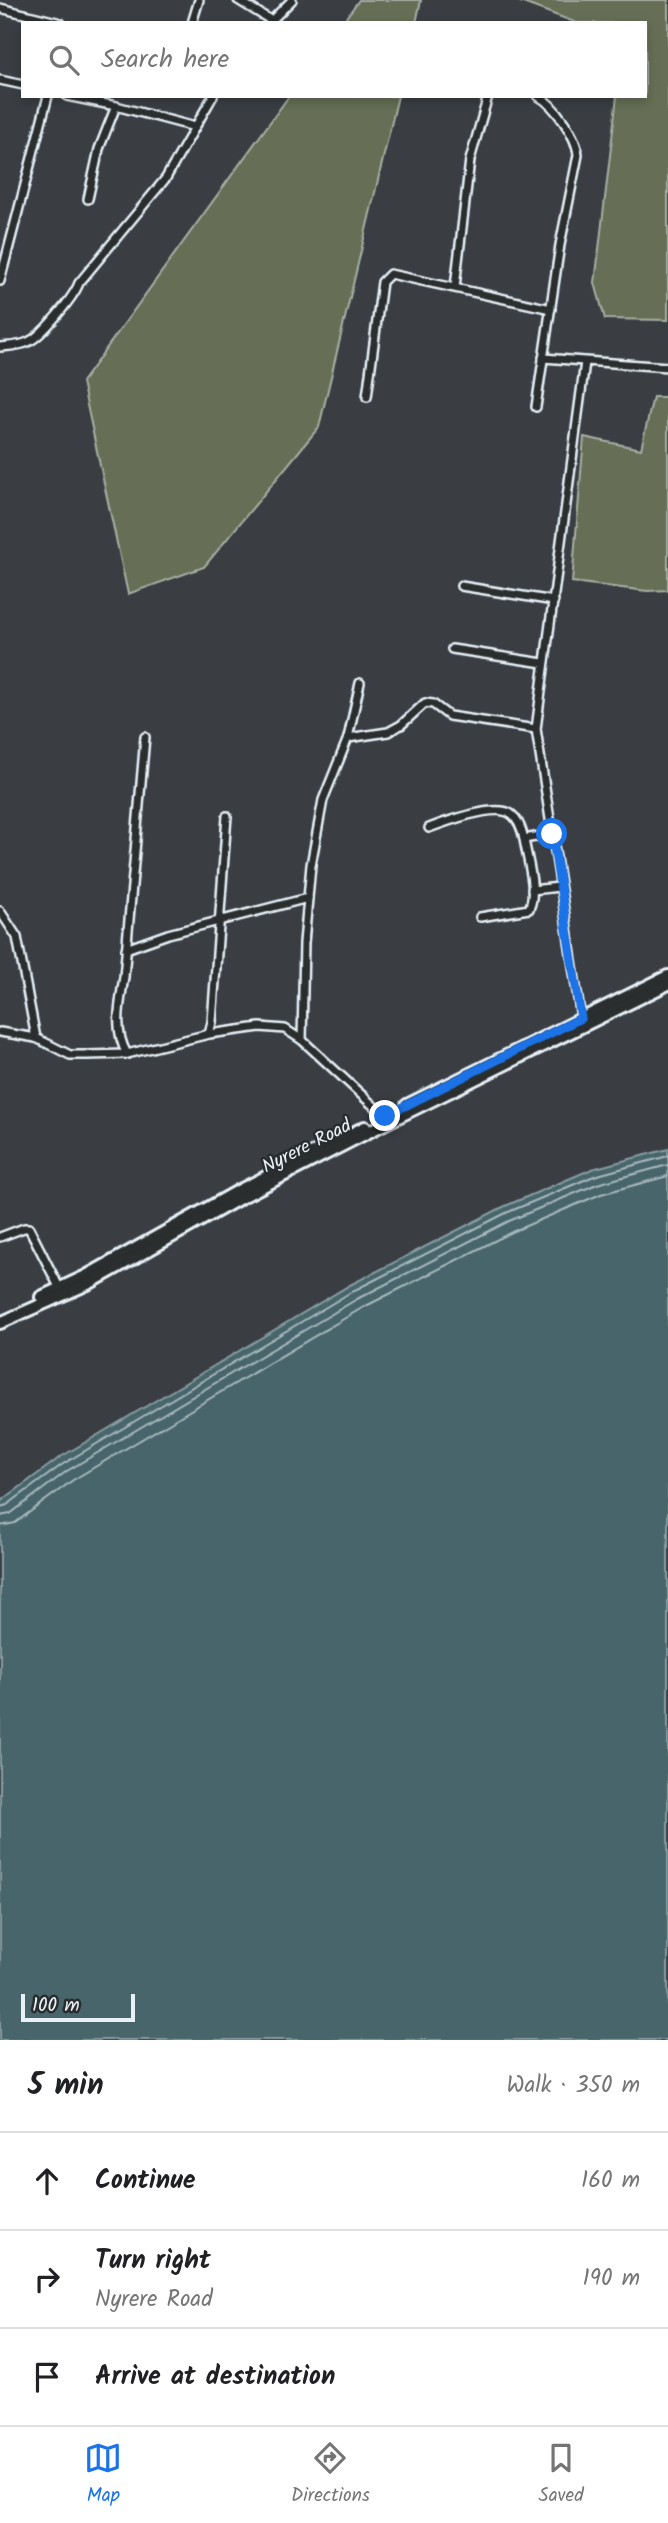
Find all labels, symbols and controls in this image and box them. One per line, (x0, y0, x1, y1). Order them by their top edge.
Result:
search box (21, 21, 647, 98)
text: Search here (101, 39, 229, 81)
icon: search (45, 41, 83, 79)
route start (536, 818, 567, 849)
route end (369, 1100, 400, 1131)
street label: Nyrere Road (257, 1111, 357, 1182)
scale bar (21, 1991, 135, 2023)
text: 100 m (32, 1991, 80, 2021)
text: 5 min (28, 2062, 104, 2110)
text: Walk · 350 m (506, 2068, 640, 2104)
text: Continue (95, 2160, 196, 2202)
icon: ahead (28, 2162, 66, 2200)
text: 160 m (581, 2163, 640, 2199)
text: Turn right (95, 2240, 211, 2282)
icon: right (28, 2260, 66, 2298)
text: 190 m (583, 2261, 640, 2297)
text: Nyrere Road (95, 2282, 213, 2318)
text: Arrive at destination (95, 2356, 335, 2398)
icon: arrive (28, 2358, 66, 2396)
tab: Map (84, 2439, 122, 2511)
tab: Directions (291, 2439, 370, 2511)
tab: Saved (539, 2439, 584, 2511)

